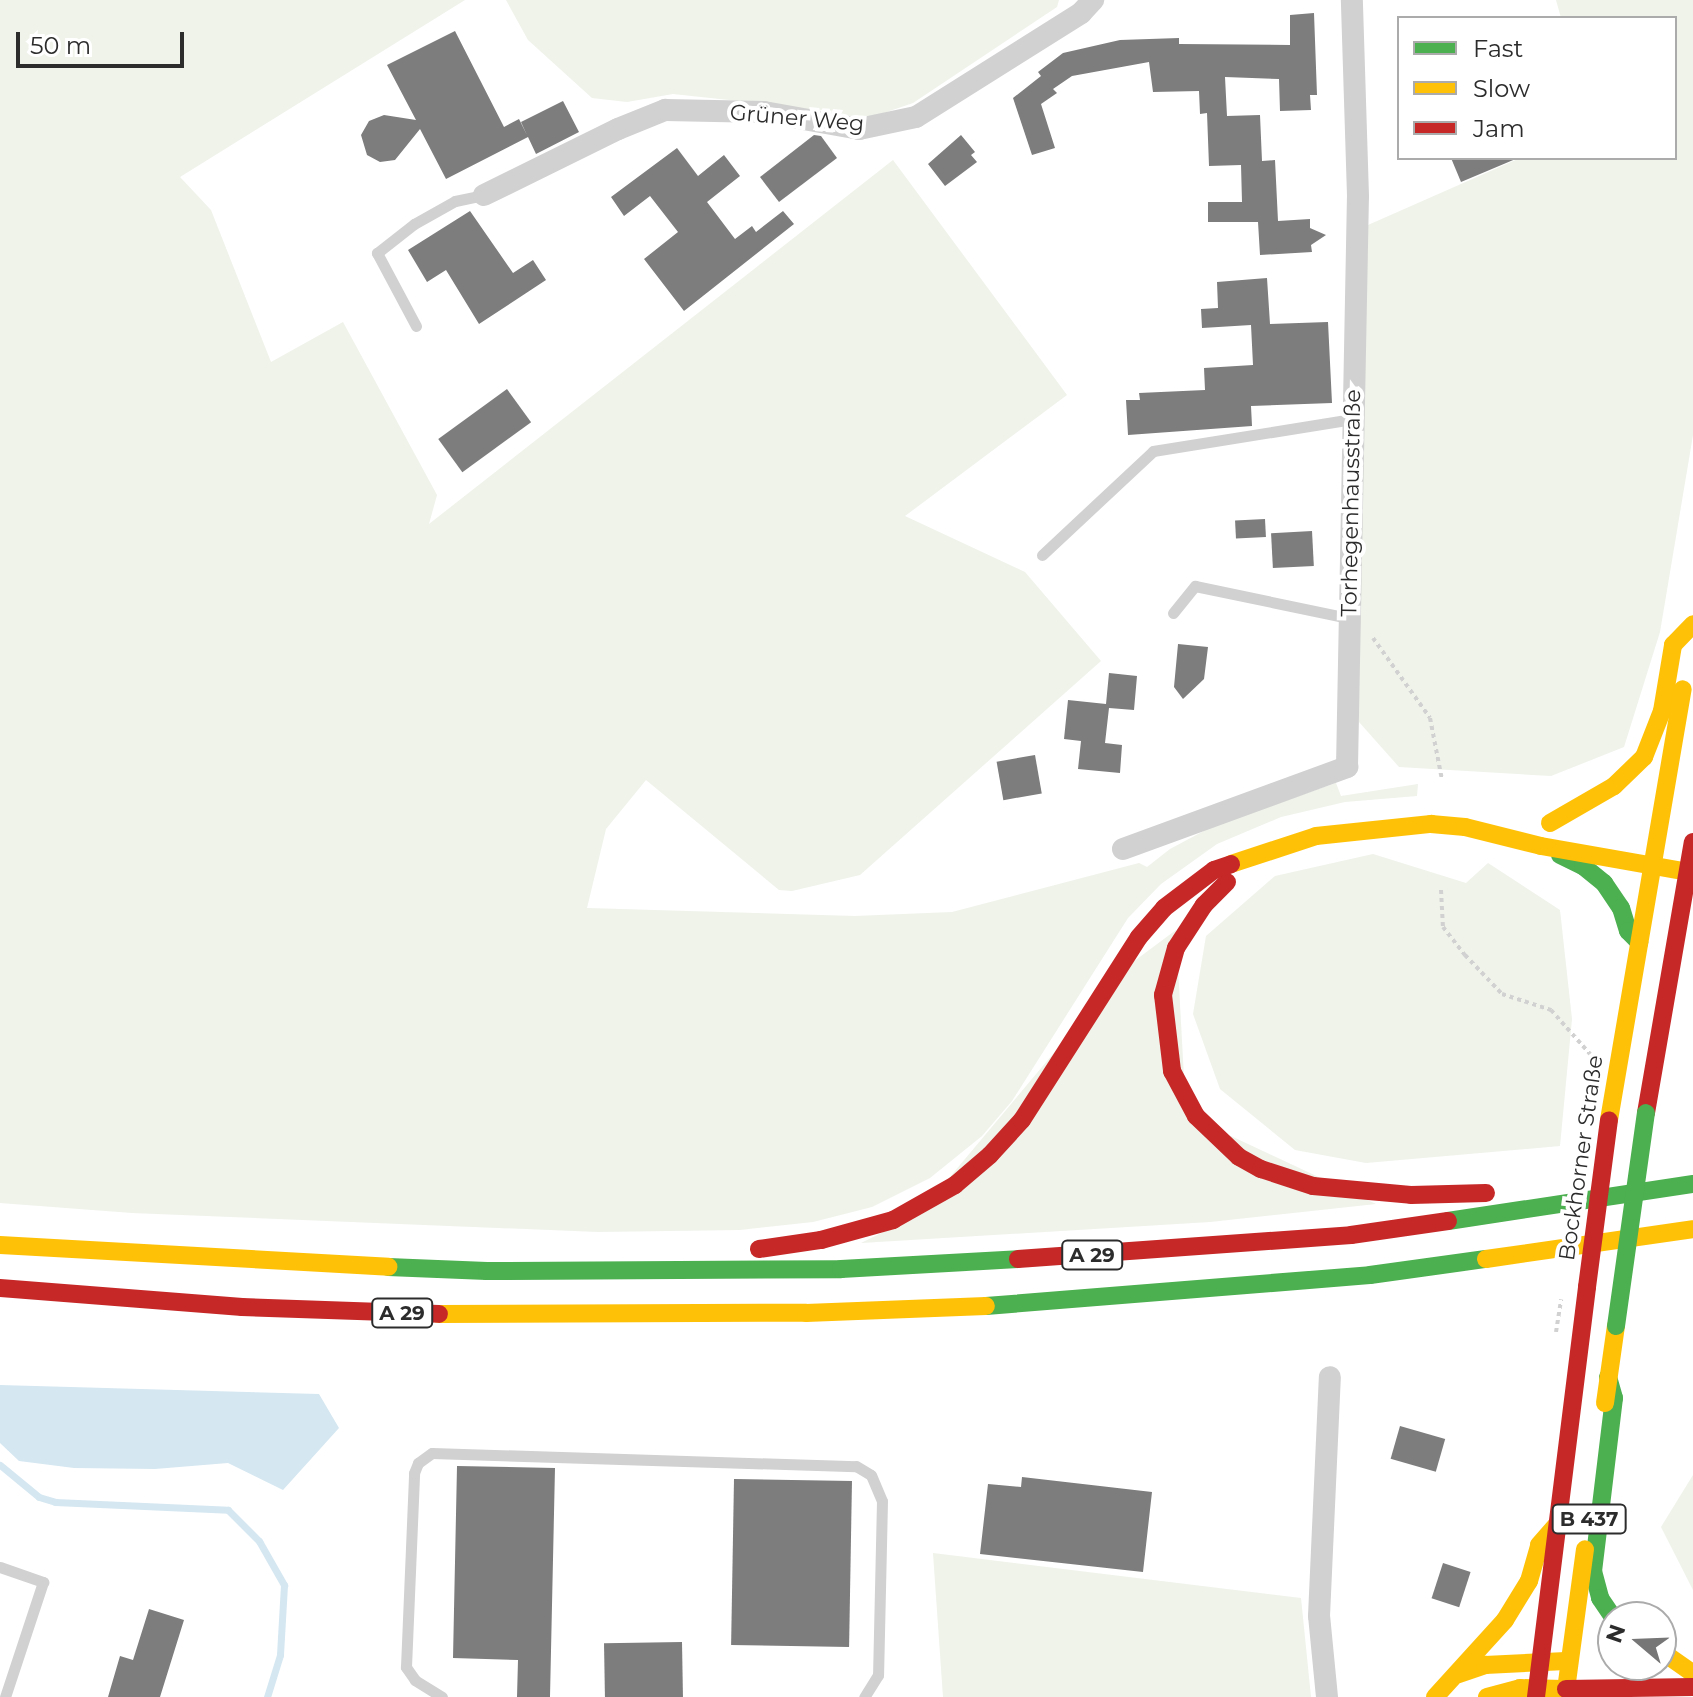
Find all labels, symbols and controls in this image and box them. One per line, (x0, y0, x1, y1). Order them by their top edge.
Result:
scale bar (20, 16, 188, 66)
legend (1397, 16, 1677, 160)
text: 50 m (30, 31, 91, 60)
text: Fast (1473, 34, 1523, 63)
text: Slow (1473, 74, 1530, 103)
street label: Grüner Weg (729, 99, 865, 137)
text: Jam (1473, 114, 1525, 143)
street label: Torhegenhausstraße (1336, 389, 1366, 617)
street label: Bockhorner Straße (1554, 1054, 1608, 1262)
road number: A 29 (1060, 1239, 1124, 1271)
road number: A 29 (370, 1297, 434, 1329)
road number: B 437 (1551, 1503, 1627, 1535)
north arrow (1597, 1601, 1677, 1681)
text: N (1600, 1621, 1631, 1646)

